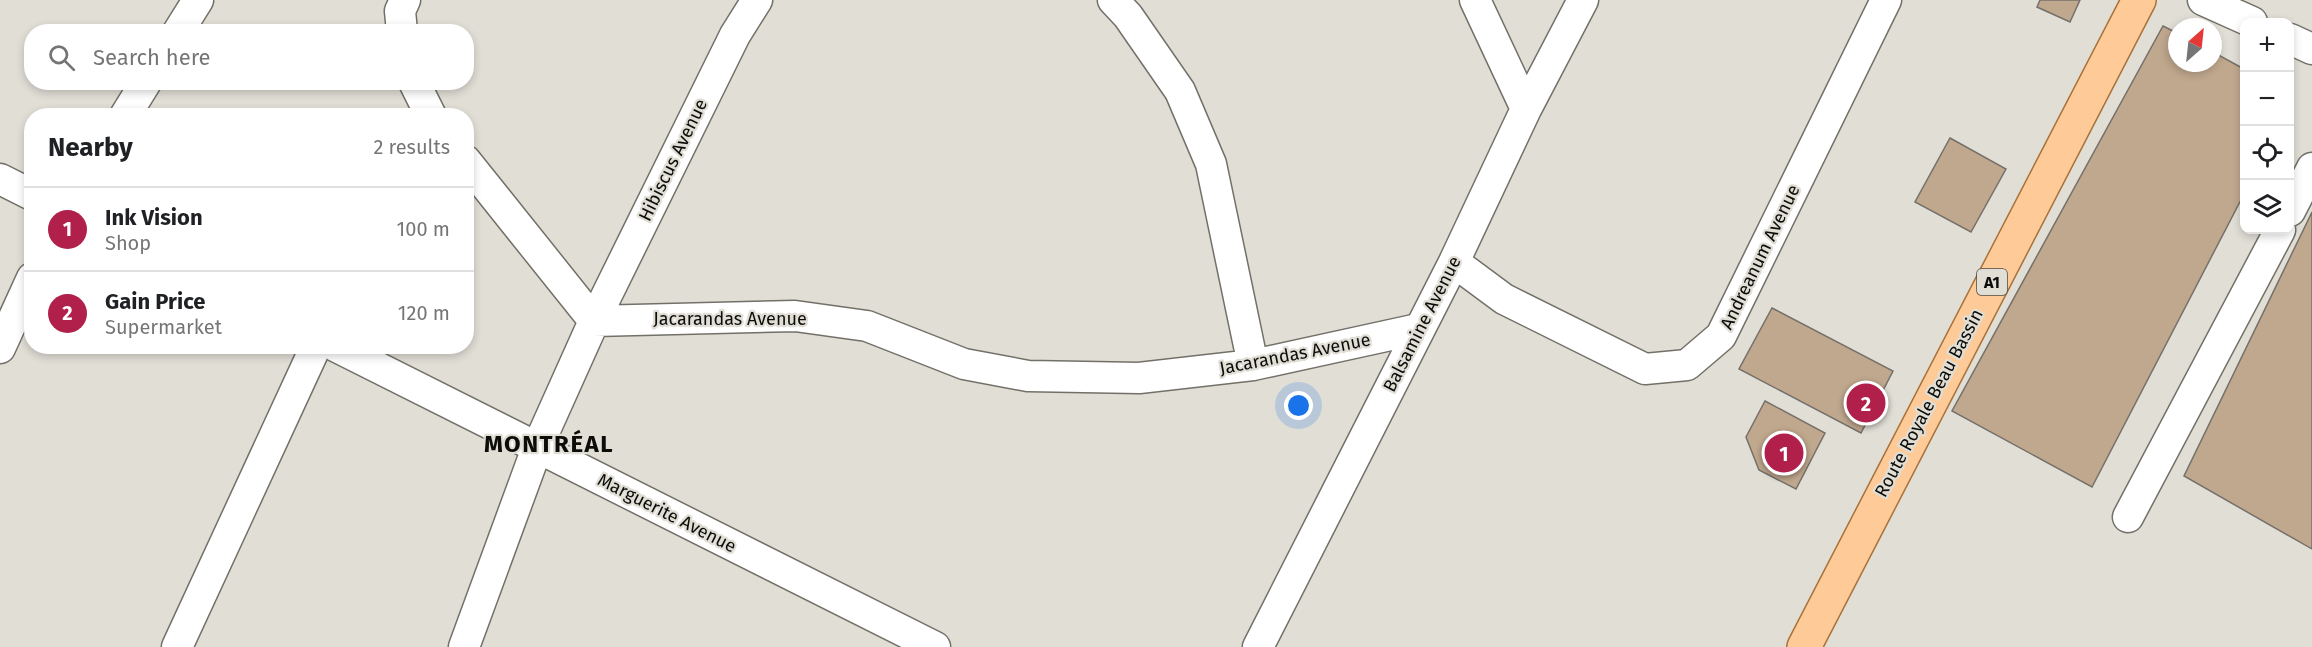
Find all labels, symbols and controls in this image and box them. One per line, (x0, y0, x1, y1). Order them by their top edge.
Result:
north arrow (2168, 18, 2222, 72)
map controls (2240, 18, 2294, 234)
button: + (2240, 18, 2294, 72)
search box (24, 24, 474, 90)
icon: search (45, 41, 78, 74)
text: Search here (93, 44, 211, 71)
button: − (2240, 72, 2294, 126)
street label: Hibiscus Avenue (634, 95, 712, 225)
button: locate (2240, 126, 2294, 180)
text: Nearby (48, 132, 133, 163)
text: 2 results (373, 135, 450, 159)
button: layers (2240, 180, 2294, 234)
street label: Andreanum Avenue (1715, 181, 1805, 333)
text: Ink Vision (105, 204, 203, 231)
text: 1 (63, 217, 72, 241)
text: 100 m (397, 217, 450, 241)
text: Shop (105, 231, 151, 255)
street label: Balsamine Avenue (1378, 253, 1466, 395)
road number: A1 (1977, 269, 2007, 295)
text: Gain Price (105, 288, 205, 315)
text: 2 (62, 301, 73, 325)
text: 120 m (398, 301, 450, 325)
street label: Route Royale Beau Bassin (1870, 305, 1988, 501)
street label: Jacarandas Avenue (653, 308, 807, 330)
text: Supermarket (105, 315, 222, 339)
street label: Jacarandas Avenue (1218, 329, 1372, 379)
pin: 2 (1846, 380, 1886, 426)
your location (1284, 391, 1313, 420)
district label: MONTRÉAL (484, 429, 614, 458)
pin: 1 (1764, 430, 1804, 476)
street label: Marguerite Avenue (594, 469, 740, 557)

